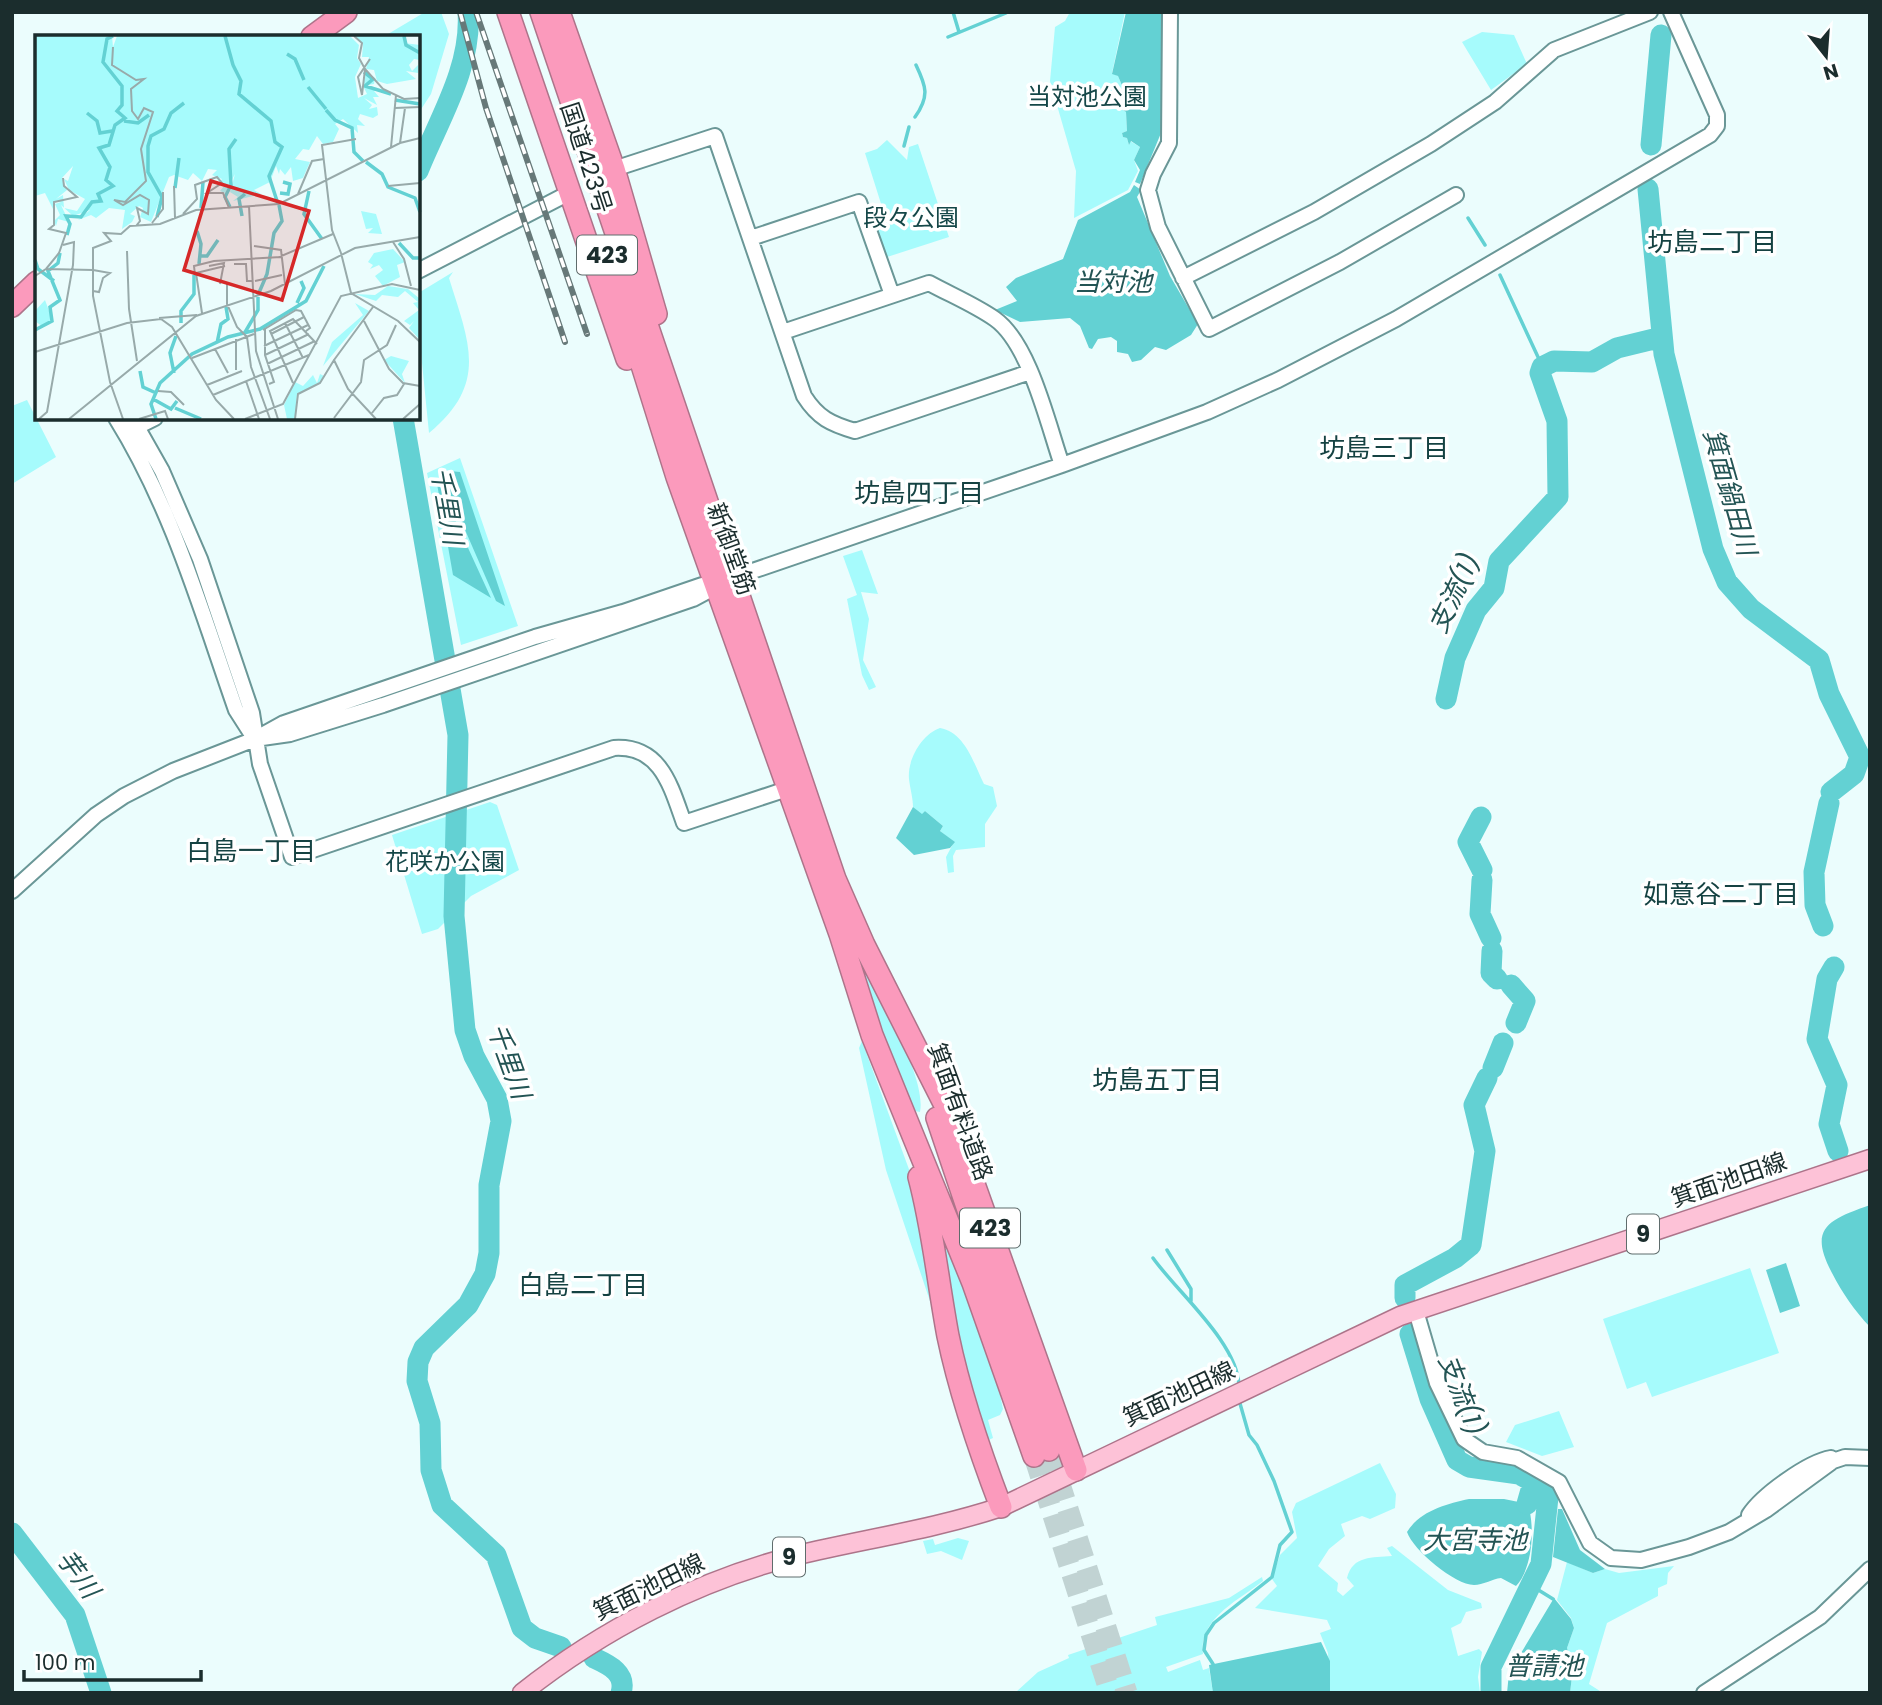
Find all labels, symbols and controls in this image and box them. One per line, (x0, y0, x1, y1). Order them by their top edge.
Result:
north arrow (1791, 21, 1861, 91)
inset map (35, 35, 420, 420)
text: N (1820, 57, 1842, 87)
park label: 当対池公園 (1027, 80, 1147, 113)
street label: 国道423号 (553, 98, 620, 218)
park label: 段々公園 (863, 201, 959, 234)
district label: 坊島二丁目 (1647, 224, 1777, 260)
road number: 423 (577, 236, 637, 274)
water label: 当対池 (1074, 264, 1155, 300)
water label: 箕面鍋田川 (1695, 425, 1766, 562)
district label: 坊島三丁目 (1319, 430, 1449, 466)
water label: 千里川 (422, 464, 472, 550)
district label: 坊島四丁目 (854, 475, 984, 511)
street label: 新御堂筋 (700, 498, 763, 600)
water label: 支流(1) (1420, 547, 1488, 639)
district label: 白島一丁目 (186, 833, 316, 869)
park label: 花咲か公園 (385, 845, 505, 878)
district label: 如意谷二丁目 (1643, 876, 1799, 912)
water label: 千里川 (479, 1018, 540, 1107)
street label: 箕面有料道路 (920, 1039, 1001, 1185)
district label: 坊島五丁目 (1092, 1062, 1222, 1098)
street label: 箕面池田線 (1667, 1144, 1791, 1215)
road number: 423 (960, 1208, 1020, 1247)
road number: 9 (1627, 1214, 1659, 1254)
district label: 白島二丁目 (518, 1267, 648, 1303)
water label: 支流(1) (1430, 1349, 1494, 1441)
street label: 箕面池田線 (1117, 1353, 1240, 1434)
water label: 大宮寺池 (1423, 1522, 1530, 1558)
road number: 9 (773, 1538, 805, 1576)
water label: 芋川 (48, 1542, 110, 1608)
street label: 箕面池田線 (588, 1545, 710, 1628)
scale bar (24, 1638, 201, 1682)
text: 100 m (35, 1648, 95, 1677)
water label: 普請池 (1505, 1648, 1586, 1684)

